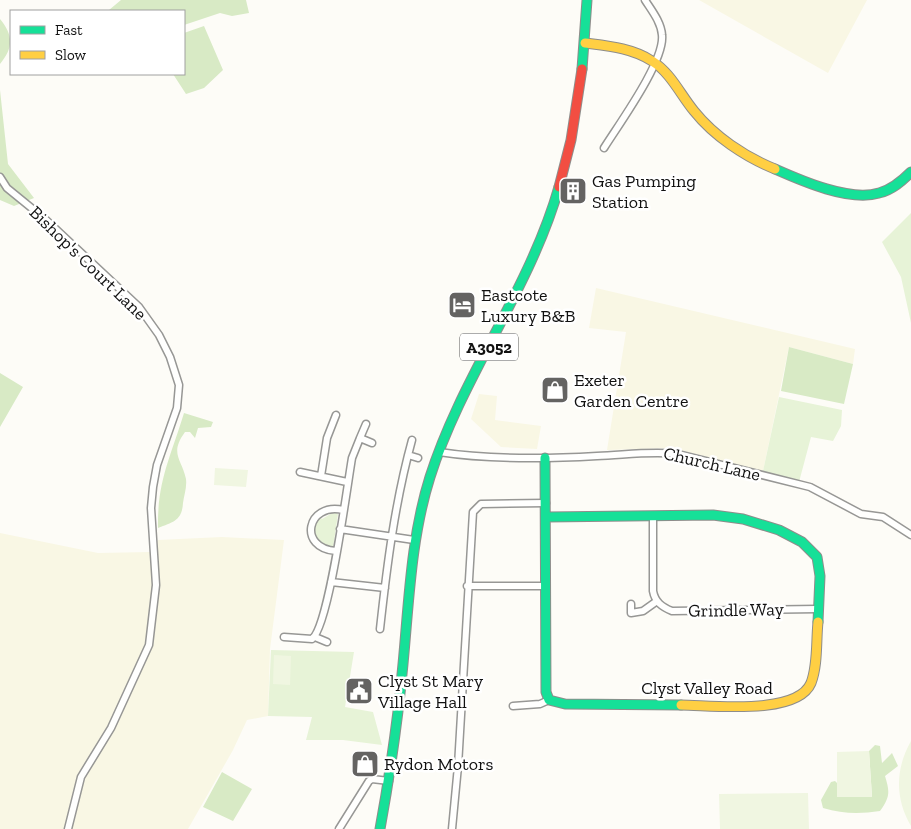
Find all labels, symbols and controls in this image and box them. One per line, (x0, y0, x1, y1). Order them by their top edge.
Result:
legend (10, 10, 185, 75)
text: Fast (55, 21, 83, 39)
text: Slow (55, 46, 87, 64)
place label: Gas Pumping Station (592, 170, 696, 213)
building icon: Gas Pumping Station (558, 176, 588, 206)
street label: Bishop's Court Lane (25, 201, 151, 325)
place label: Eastcote Luxury B&B (481, 284, 576, 327)
hotel icon: Eastcote Luxury B&B (447, 290, 477, 320)
road number: A3052 (460, 334, 518, 361)
place label: Exeter Garden Centre (574, 369, 689, 412)
shop icon: Exeter Garden Centre (540, 375, 570, 405)
street label: Church Lane (661, 442, 763, 486)
street label: Grindle Way (688, 598, 785, 622)
place label: Clyst St Mary Village Hall (377, 670, 484, 713)
public building icon: Clyst St Mary Village Hall (344, 676, 374, 706)
street label: Clyst Valley Road (641, 677, 773, 699)
shop icon: Rydon Motors (350, 749, 380, 779)
place label: Rydon Motors (384, 753, 494, 775)

